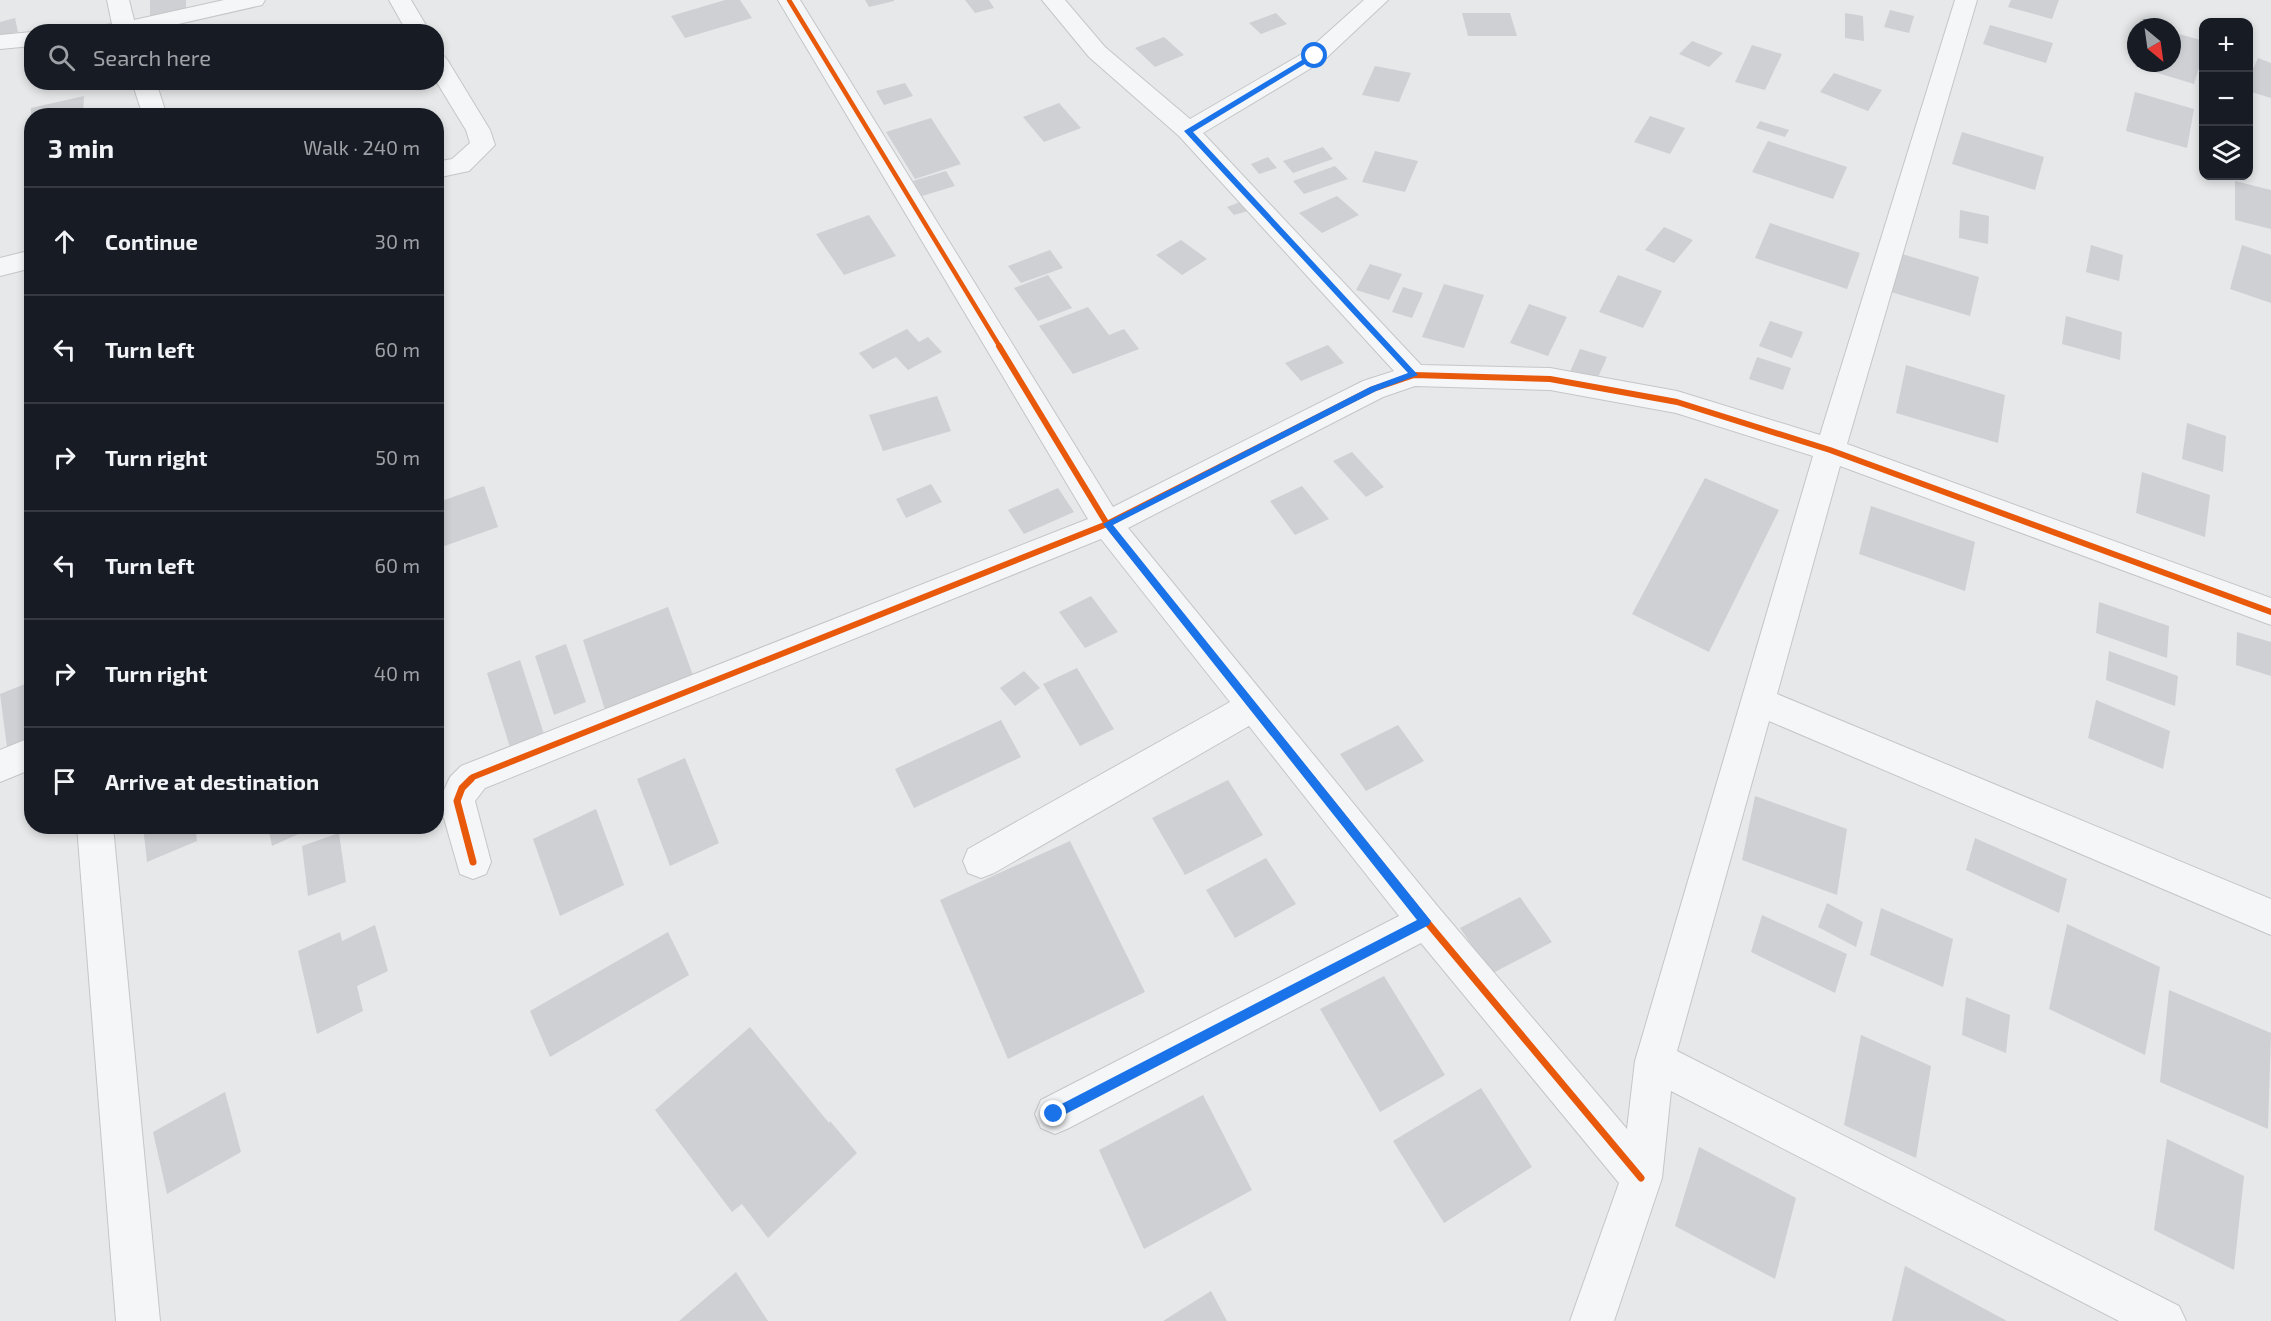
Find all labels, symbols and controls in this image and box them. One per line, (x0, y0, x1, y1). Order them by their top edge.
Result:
north arrow (2127, 18, 2181, 72)
map controls (2199, 18, 2253, 180)
button: + (2199, 18, 2253, 72)
search box (24, 24, 444, 90)
icon: search (45, 41, 78, 74)
route start (1301, 42, 1327, 68)
text: Search here (93, 44, 211, 70)
button: − (2199, 72, 2253, 126)
button: layers (2199, 126, 2253, 180)
text: 3 min (48, 132, 114, 163)
text: Walk · 240 m (303, 135, 420, 159)
icon: ahead (48, 225, 81, 258)
text: Continue (105, 228, 198, 254)
text: 30 m (375, 229, 420, 253)
icon: left (48, 333, 81, 366)
text: Turn left (105, 336, 194, 362)
text: 60 m (375, 337, 420, 361)
icon: right (48, 441, 81, 474)
text: Turn right (105, 444, 207, 470)
text: 50 m (375, 445, 420, 469)
icon: left (48, 549, 81, 582)
text: Turn left (105, 552, 194, 578)
text: 60 m (375, 553, 420, 577)
icon: right (48, 657, 81, 690)
text: Turn right (105, 660, 207, 686)
text: 40 m (374, 661, 420, 685)
icon: arrive (48, 765, 81, 798)
text: Arrive at destination (105, 768, 319, 794)
route end (1040, 1100, 1066, 1126)

